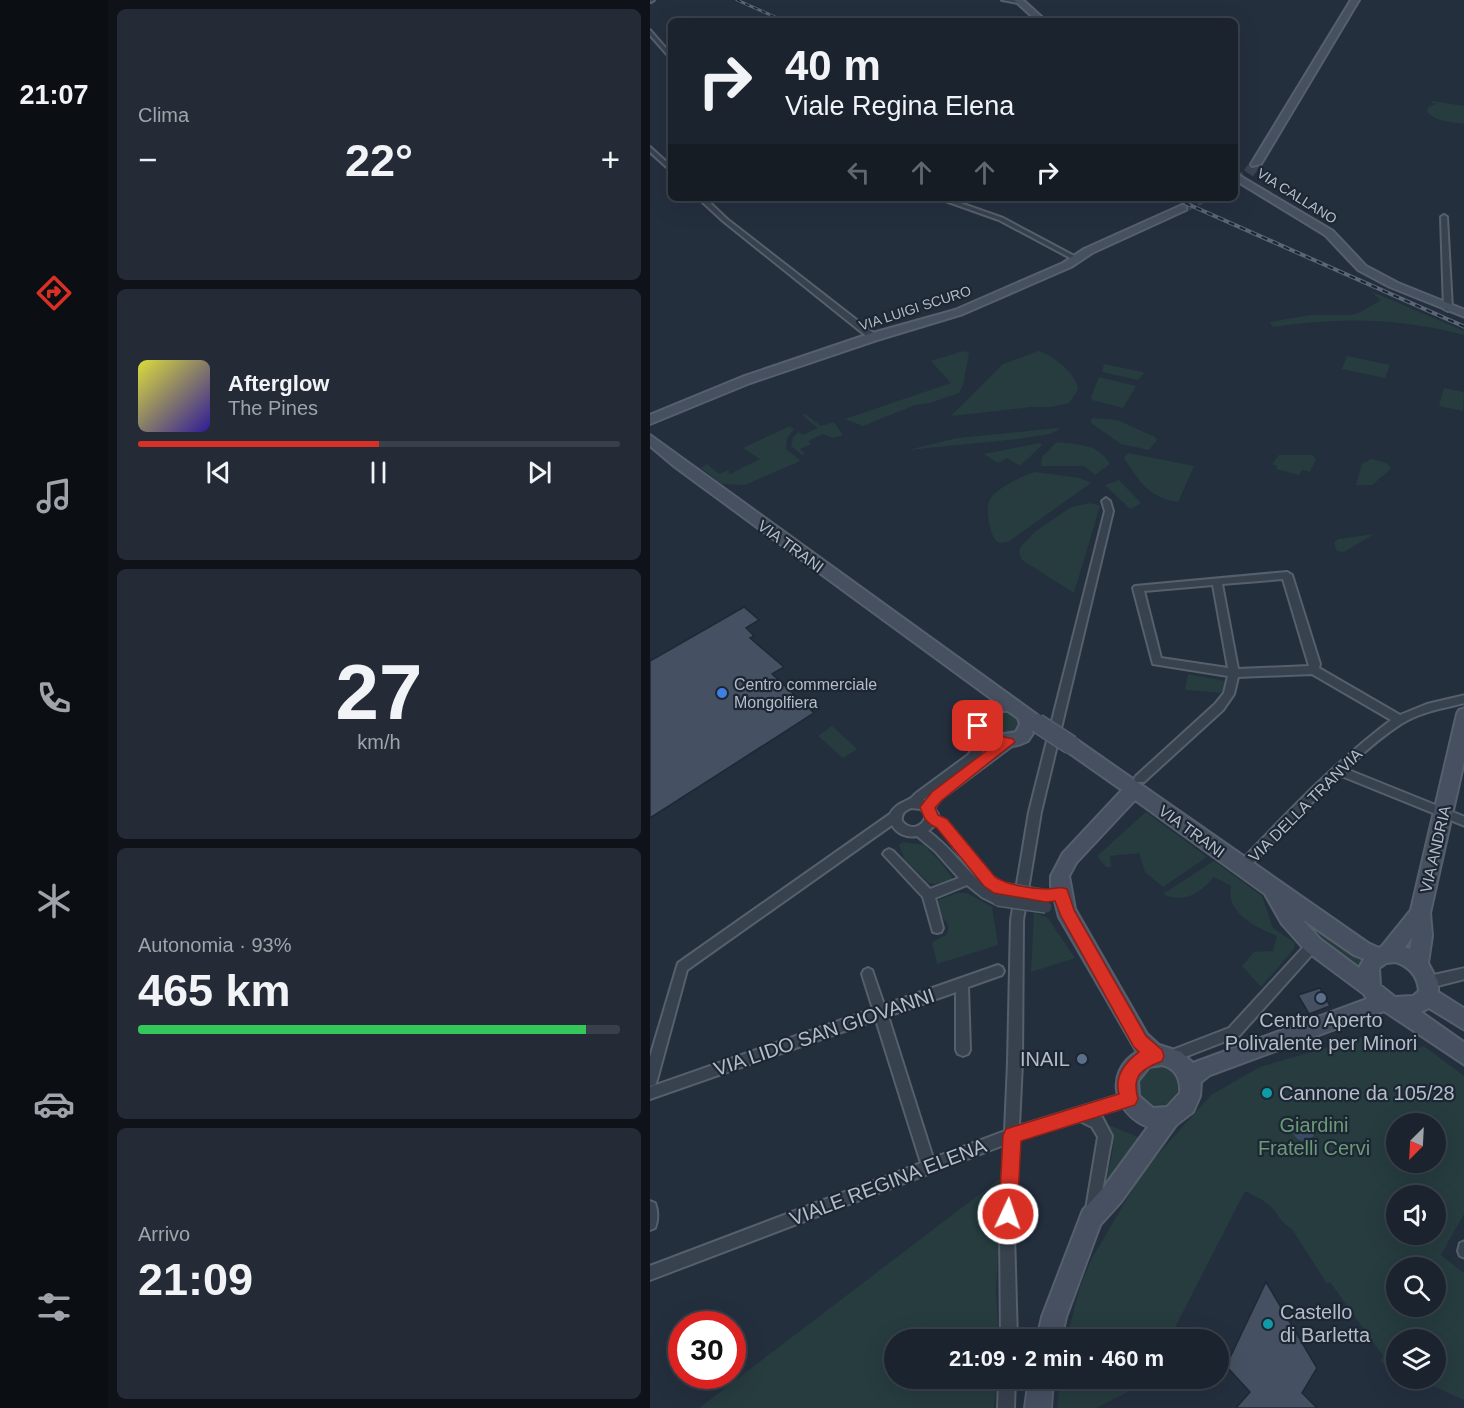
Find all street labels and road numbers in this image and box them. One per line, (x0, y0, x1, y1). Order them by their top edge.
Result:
street label: VIA CALLANO (1254, 165, 1340, 227)
street label: VIA LUIGI SCURO (857, 282, 973, 334)
street label: VIA TRANI (755, 517, 827, 576)
street label: VIA DELLA TRANVIA (1245, 745, 1366, 865)
street label: VIA TRANI (1156, 802, 1228, 861)
street label: VIA ANDRIA (1417, 804, 1454, 894)
street label: VIA LIDO SAN GIOVANNI (711, 984, 937, 1080)
street label: VIALE REGINA ELENA (787, 1134, 990, 1230)

